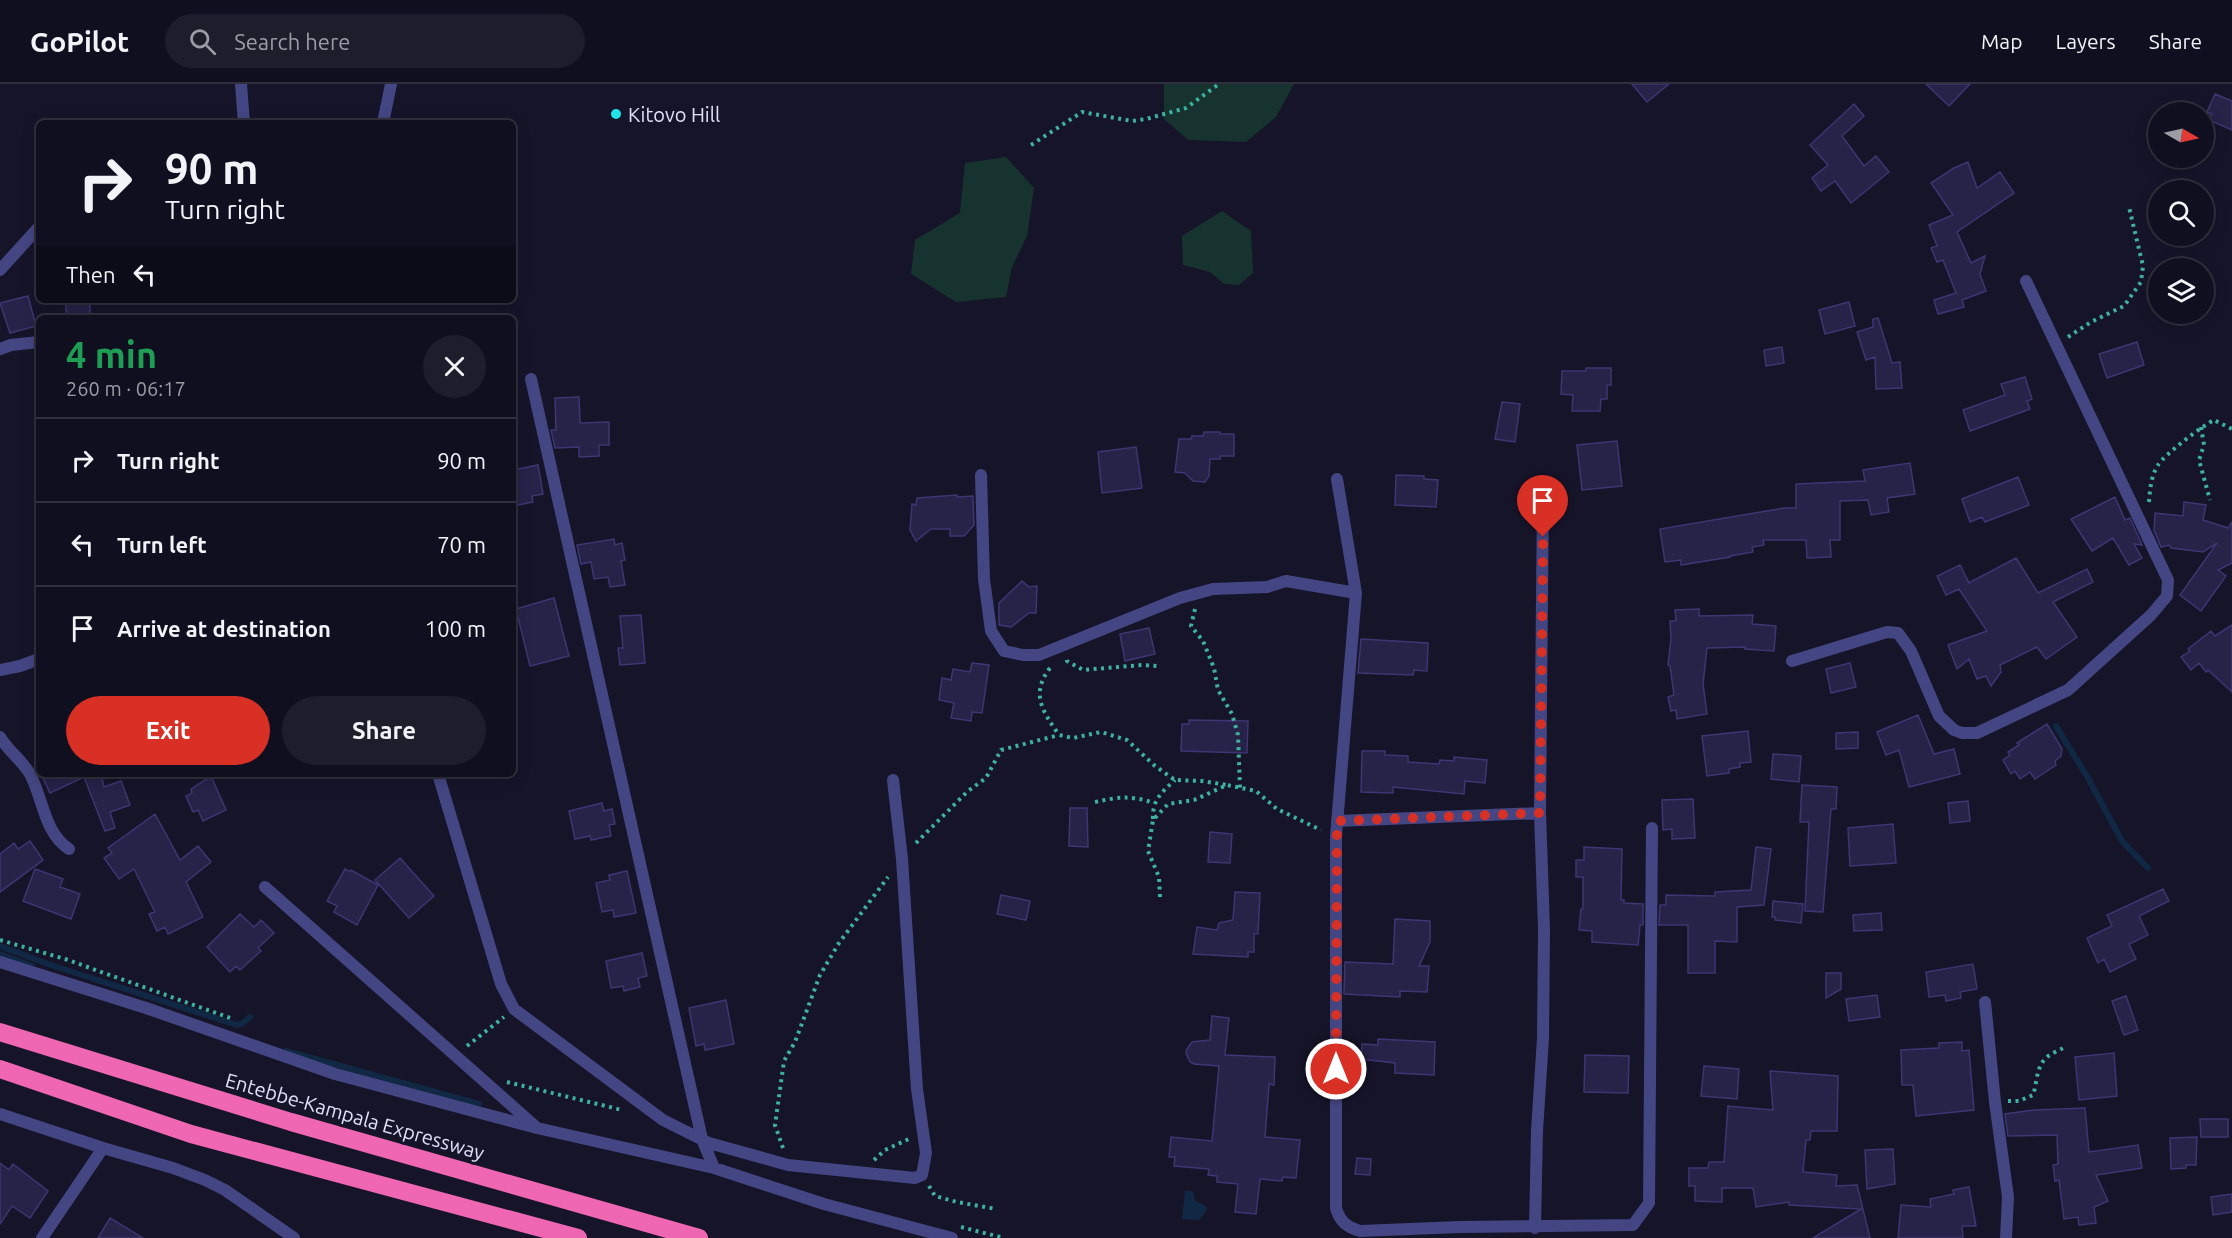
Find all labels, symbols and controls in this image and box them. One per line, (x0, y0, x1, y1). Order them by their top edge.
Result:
search box (165, 14, 585, 68)
icon: search (186, 25, 219, 58)
text: GoPilot (30, 26, 129, 57)
text: Search here (234, 29, 350, 54)
text: Map (1981, 29, 2022, 53)
text: Layers (2055, 29, 2116, 53)
text: Share (2149, 29, 2202, 53)
north arrow (2148, 102, 2214, 168)
map controls (2148, 102, 2214, 324)
place label: Kitovo Hill (628, 103, 720, 126)
marker: Kitovo Hill (609, 107, 623, 121)
icon: right (66, 144, 144, 222)
text: 90 m (165, 145, 259, 192)
button: search (2148, 180, 2214, 246)
text: Turn right (165, 194, 285, 224)
icon: left (128, 258, 161, 291)
button: layers (2148, 258, 2214, 324)
text: Then (66, 262, 116, 287)
text: 4 min (66, 334, 157, 375)
button: close (423, 335, 486, 398)
text: 260 m · 06:17 (66, 377, 186, 400)
icon: right (66, 444, 99, 477)
text: Turn right (117, 448, 219, 473)
text: 90 m (437, 448, 486, 473)
pin (1517, 475, 1568, 537)
icon: arrive (1526, 484, 1559, 517)
icon: left (66, 528, 99, 561)
text: Turn left (117, 532, 207, 557)
text: 70 m (437, 532, 486, 557)
icon: arrive (66, 612, 99, 645)
text: Arrive at destination (117, 616, 331, 641)
text: 100 m (425, 616, 486, 641)
button: Exit (66, 696, 270, 765)
button: Share (282, 696, 486, 765)
position arrow (1304, 1037, 1368, 1101)
street label: Entebbe-Kampala Expressway (223, 1068, 487, 1164)

